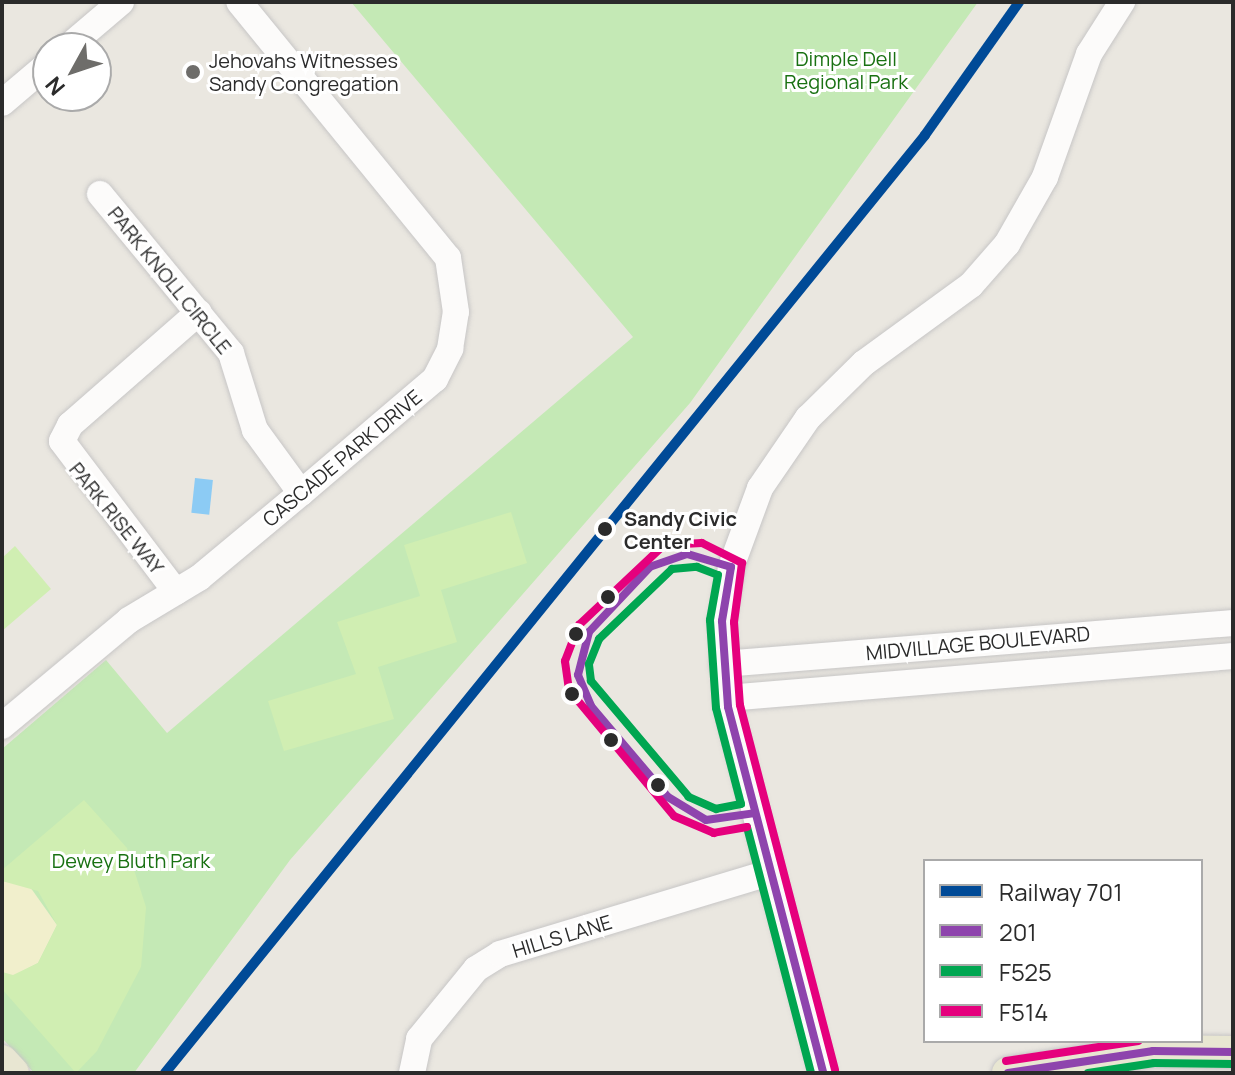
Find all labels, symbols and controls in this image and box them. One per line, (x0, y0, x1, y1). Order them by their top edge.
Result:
north arrow (32, 32, 112, 112)
park label: Dimple Dell Regional Park (784, 47, 908, 94)
place label: Jehovahs Witnesses Sandy Congregation (209, 48, 399, 95)
marker: Jehovahs Witnesses Sandy Congregation (184, 63, 202, 81)
text: N (39, 70, 72, 102)
street label: PARK KNOLL CIRCLE (103, 201, 237, 359)
street label: CASCADE PARK DRIVE (258, 384, 426, 532)
street label: PARK RISE WAY (65, 457, 169, 579)
place label: Sandy Civic Center (624, 506, 737, 553)
marker: Sandy Civic Center (593, 517, 617, 541)
unlabelled marker (600, 589, 616, 605)
street label: MIDVILLAGE BOULEVARD (865, 621, 1091, 665)
unlabelled marker (568, 626, 584, 642)
unlabelled marker (564, 686, 580, 702)
unlabelled marker (603, 732, 619, 748)
unlabelled marker (650, 777, 666, 793)
park label: Dewey Bluth Park (52, 848, 210, 872)
legend (923, 859, 1203, 1043)
text: Railway 701 (999, 875, 1123, 908)
street label: HILLS LANE (509, 909, 615, 963)
text: 201 (999, 915, 1037, 948)
text: F525 (999, 955, 1052, 988)
text: F514 (999, 995, 1048, 1028)

